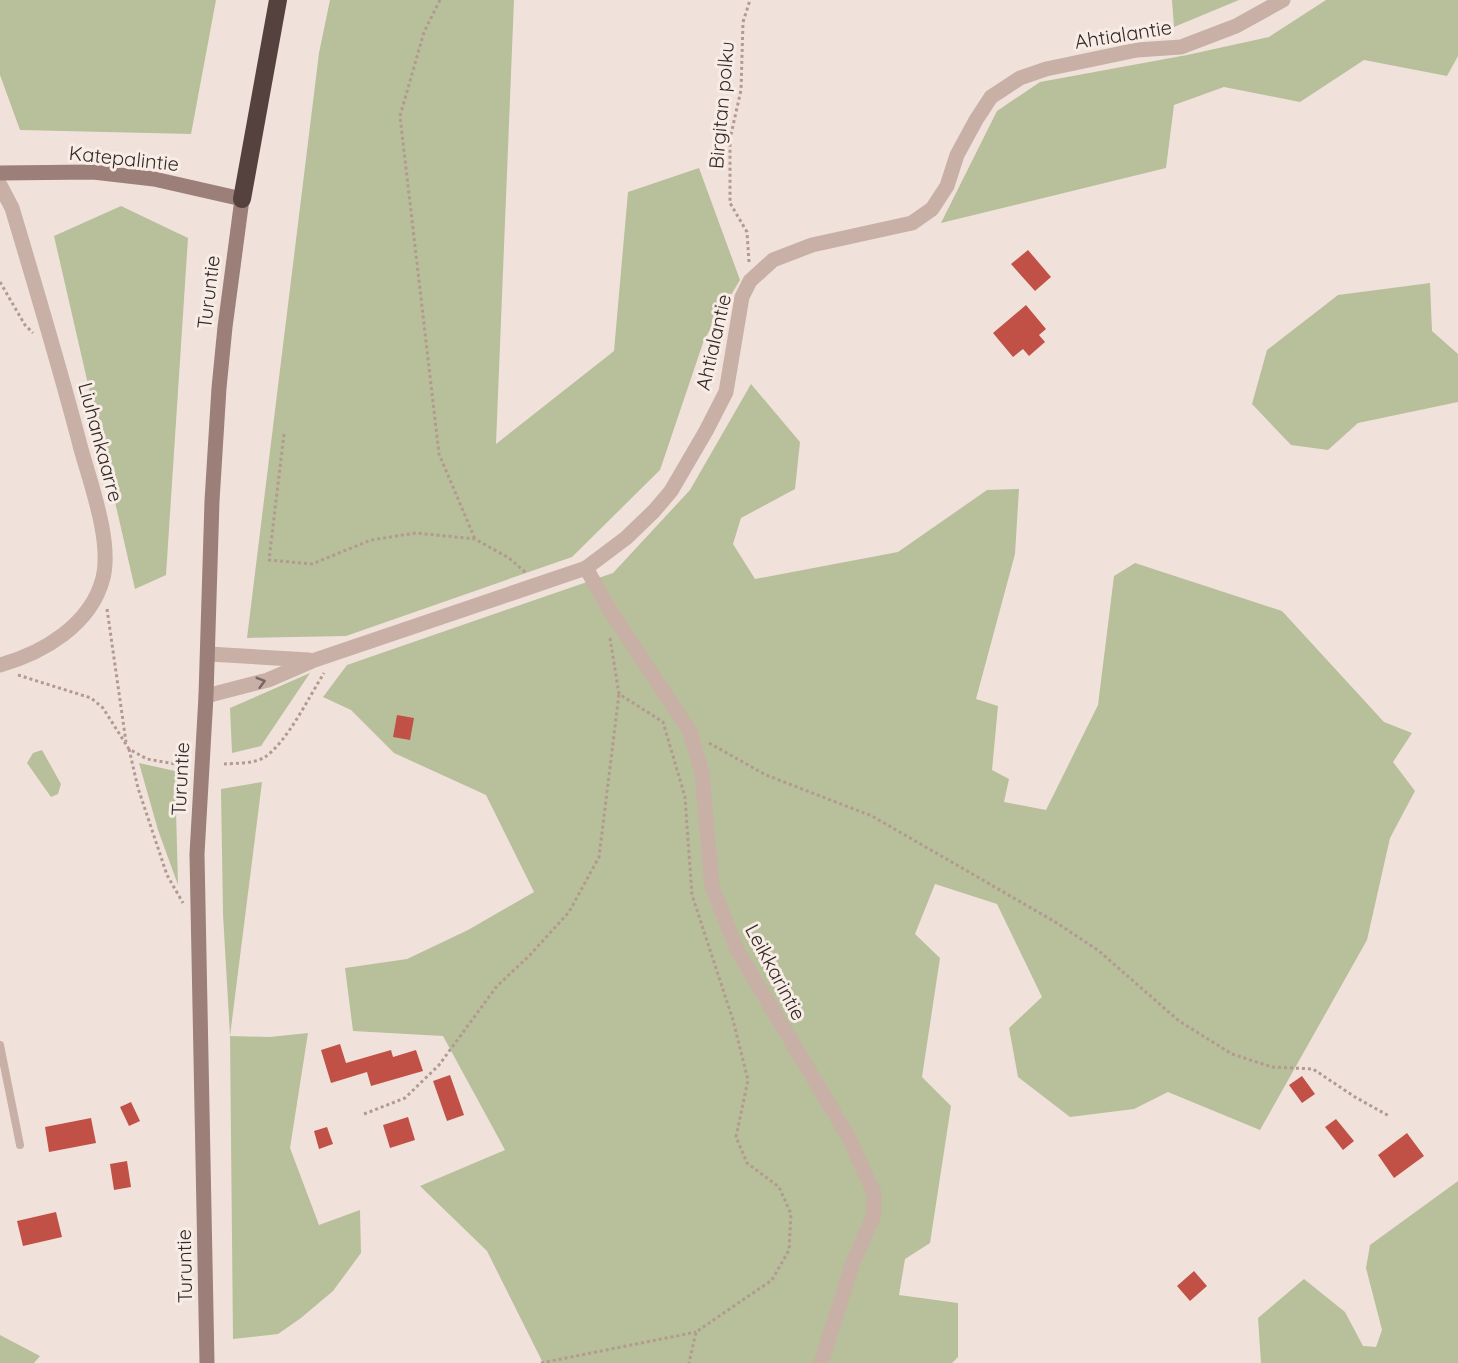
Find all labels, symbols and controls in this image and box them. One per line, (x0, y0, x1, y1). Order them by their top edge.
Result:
street label: Ahtialantie (1073, 14, 1173, 54)
street label: Birgitan polku (703, 40, 739, 170)
street label: Katepalintie (68, 140, 180, 176)
street label: Turuntie (191, 254, 225, 330)
street label: Ahtialantie (690, 291, 736, 393)
street label: Liuhankaarre (73, 380, 129, 504)
one-way arrow (255, 677, 266, 689)
street label: Turuntie (166, 741, 194, 817)
street label: Leikkarintie (740, 920, 812, 1024)
street label: Turuntie (171, 1229, 197, 1303)

